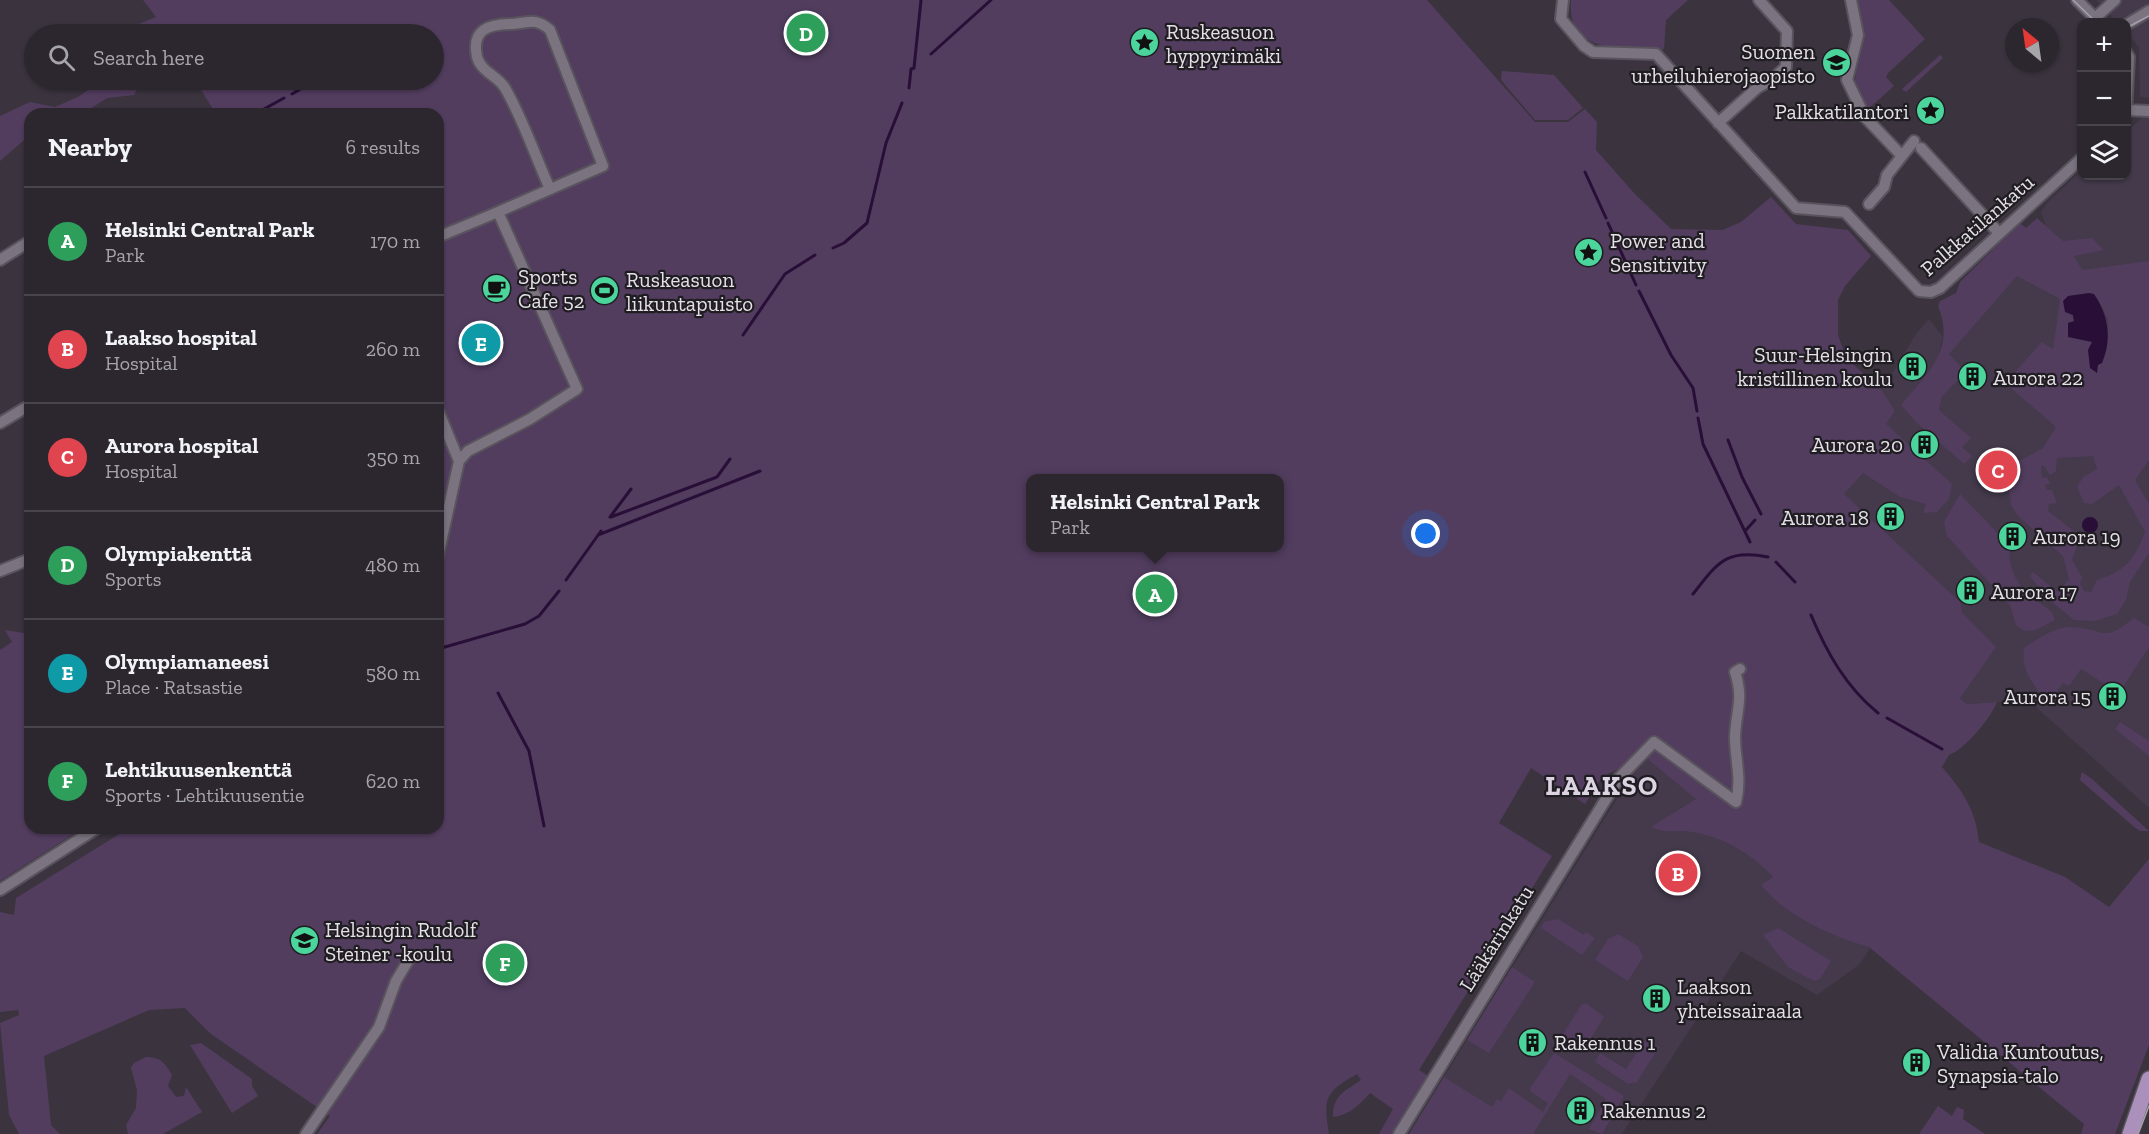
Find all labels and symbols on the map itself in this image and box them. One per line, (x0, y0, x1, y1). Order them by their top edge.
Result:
pin: D (786, 10, 826, 56)
north arrow (2005, 18, 2059, 72)
place label: Ruskeasuon hyppyrimäki (1166, 19, 1281, 68)
place icon: Ruskeasuon hyppyrimäki (1129, 27, 1161, 59)
place label: Suomen urheiluhierojaopisto (1631, 39, 1815, 89)
school or university icon: Suomen urheiluhierojaopisto (1820, 47, 1852, 79)
place icon: Palkkatilantori (1914, 95, 1946, 127)
place label: Palkkatilantori (1775, 99, 1909, 124)
street label: Palkkatilankatu (1915, 169, 2039, 281)
place label: Power and Sensitivity (1610, 228, 1707, 277)
place icon: Power and Sensitivity (1573, 236, 1605, 268)
place label: Sports Cafe 52 (518, 264, 584, 313)
place label: Ruskeasuon liikuntapuisto (626, 267, 753, 316)
cafe icon: Sports Cafe 52 (481, 272, 513, 304)
sports icon: Ruskeasuon liikuntapuisto (589, 275, 621, 307)
pin: E (462, 320, 500, 366)
place label: Suur-Helsingin kristillinen koulu (1737, 342, 1892, 391)
building icon: Suur-Helsingin kristillinen koulu (1897, 350, 1929, 382)
building icon: Aurora 22 (1956, 361, 1988, 393)
place label: Aurora 22 (1993, 365, 2083, 390)
building icon: Aurora 20 (1908, 428, 1940, 460)
place label: Aurora 20 (1812, 432, 1903, 457)
pin: C (1978, 448, 2018, 492)
building icon: Aurora 18 (1874, 501, 1906, 533)
place label: Aurora 18 (1781, 505, 1869, 530)
your location (1411, 519, 1440, 548)
building icon: Aurora 19 (1996, 520, 2028, 552)
place label: Aurora 19 (2033, 524, 2121, 549)
pin: A (1136, 572, 1174, 616)
building icon: Aurora 17 (1954, 575, 1986, 607)
place label: Aurora 17 (1991, 579, 2077, 604)
building icon: Aurora 15 (2096, 680, 2128, 712)
place label: Aurora 15 (2004, 684, 2091, 709)
district label: LAAKSO (1545, 770, 1659, 802)
pin: B (1658, 850, 1698, 896)
street label: Lääkärinkatu (1454, 880, 1539, 996)
place label: Helsingin Rudolf Steiner -koulu (325, 917, 478, 966)
school or university icon: Helsingin Rudolf Steiner -koulu (288, 925, 320, 957)
pin: F (486, 940, 524, 986)
place label: Laakson yhteissairaala (1677, 974, 1802, 1023)
building icon: Laakson yhteissairaala (1640, 982, 1672, 1014)
building icon: Rakennus 1 (1517, 1026, 1549, 1058)
place label: Rakennus 1 (1554, 1030, 1655, 1055)
place label: Validia Kuntoutus, Synapsia-talo (1936, 1039, 2104, 1088)
building icon: Validia Kuntoutus, Synapsia-talo (1900, 1047, 1932, 1079)
building icon: Rakennus 2 (1565, 1094, 1597, 1126)
place label: Rakennus 2 (1602, 1098, 1706, 1123)

